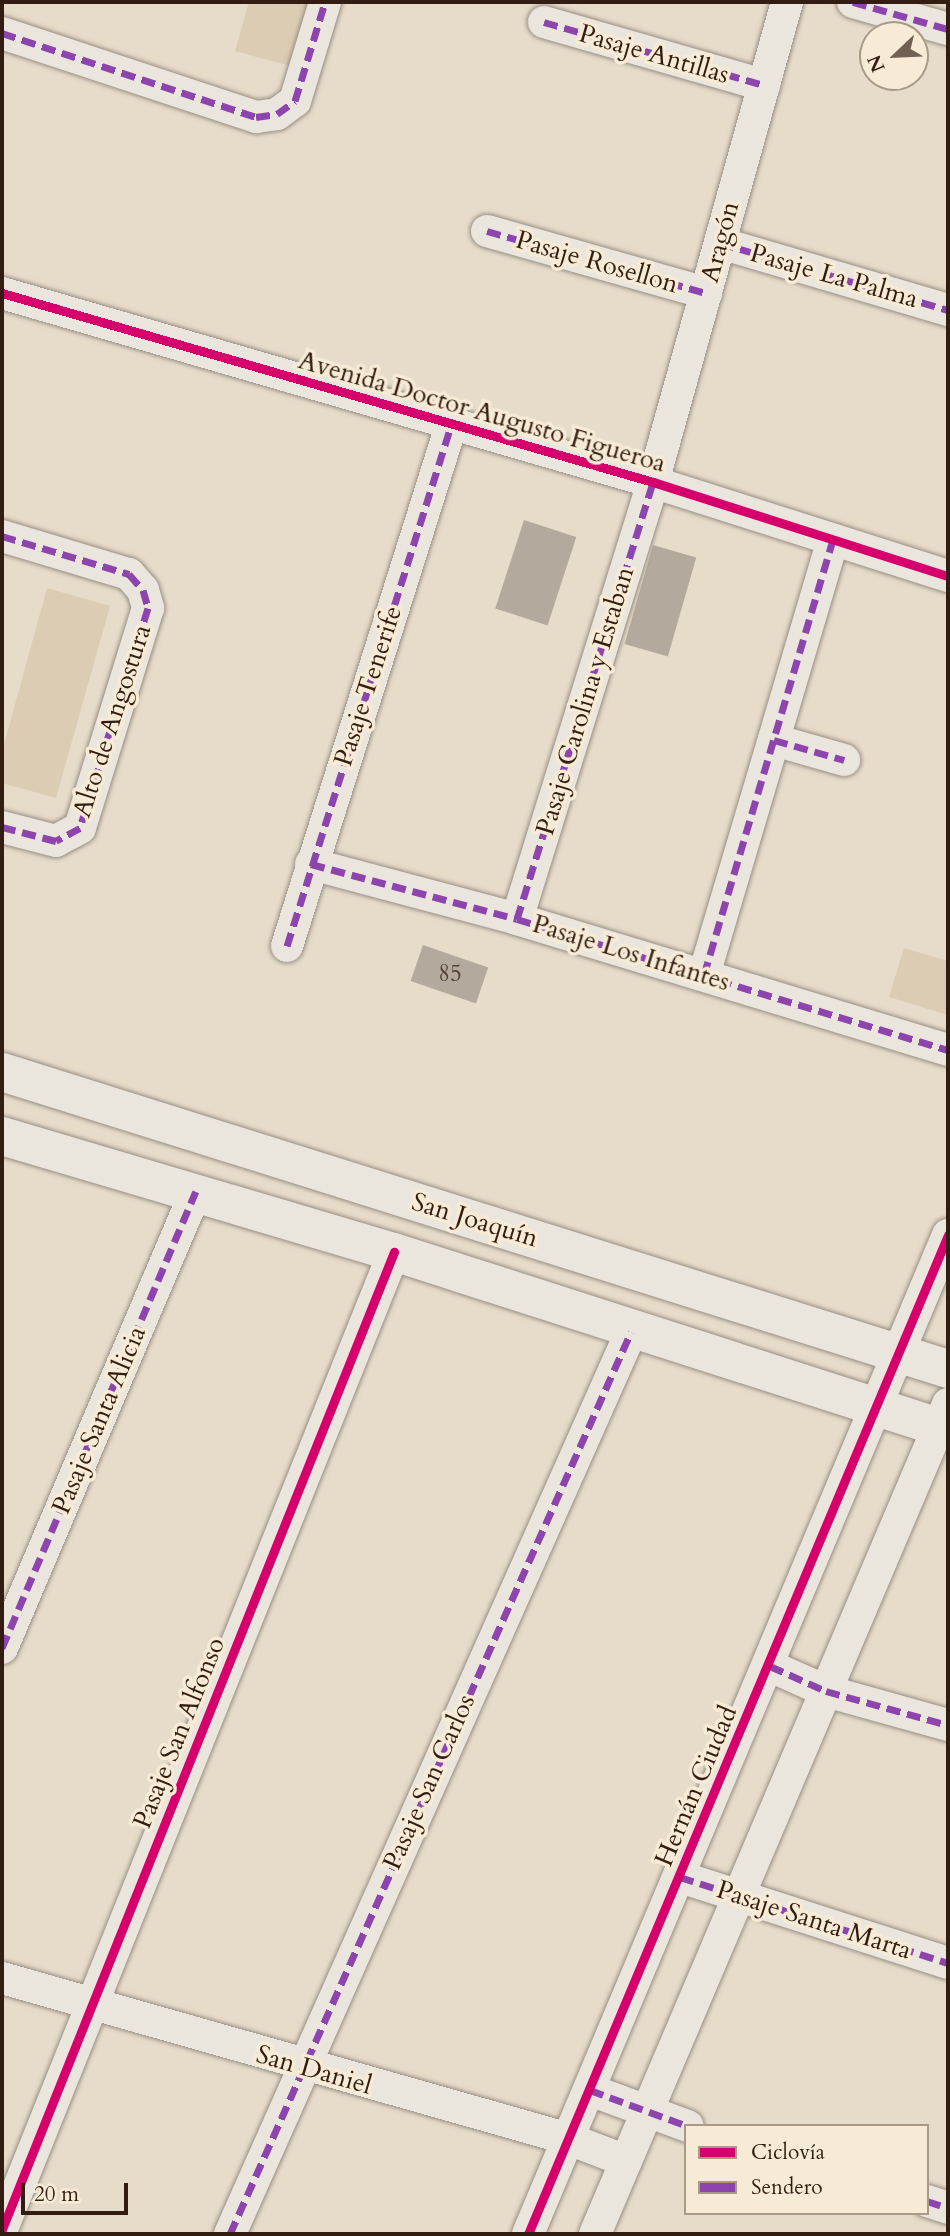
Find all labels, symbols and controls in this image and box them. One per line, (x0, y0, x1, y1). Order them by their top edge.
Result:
street label: Pasaje Antillas (575, 18, 733, 90)
north arrow (859, 21, 929, 91)
text: N (861, 51, 892, 76)
street label: Aragón (694, 198, 746, 286)
street label: Pasaje Rosellon (512, 224, 682, 300)
street label: Pasaje La Palma (747, 237, 921, 315)
street label: Avenida Doctor Augusto Figueroa (295, 345, 669, 479)
street label: Pasaje Carolina y Estaban (529, 563, 641, 839)
street label: Pasaje Tenerife (327, 602, 409, 770)
street label: Alto de Angostura (66, 621, 158, 821)
street label: Pasaje Los Infantes (529, 908, 733, 998)
house number: 85 (438, 960, 462, 988)
street label: San Joaquín (408, 1186, 542, 1254)
street label: Pasaje Santa Alicia (45, 1321, 153, 1519)
street label: Pasaje San Alfonso (126, 1633, 232, 1833)
street label: Pasaje San Carlos (376, 1689, 482, 1875)
street label: Hernán Ciudad (648, 1701, 744, 1871)
street label: Pasaje Santa Marta (713, 1874, 915, 1966)
street label: San Daniel (253, 2039, 375, 2101)
legend (684, 2124, 929, 2215)
text: Ciclovía (751, 2138, 825, 2167)
scale bar (24, 2170, 131, 2214)
text: Sendero (751, 2173, 823, 2202)
text: 20 m (34, 2180, 79, 2209)

